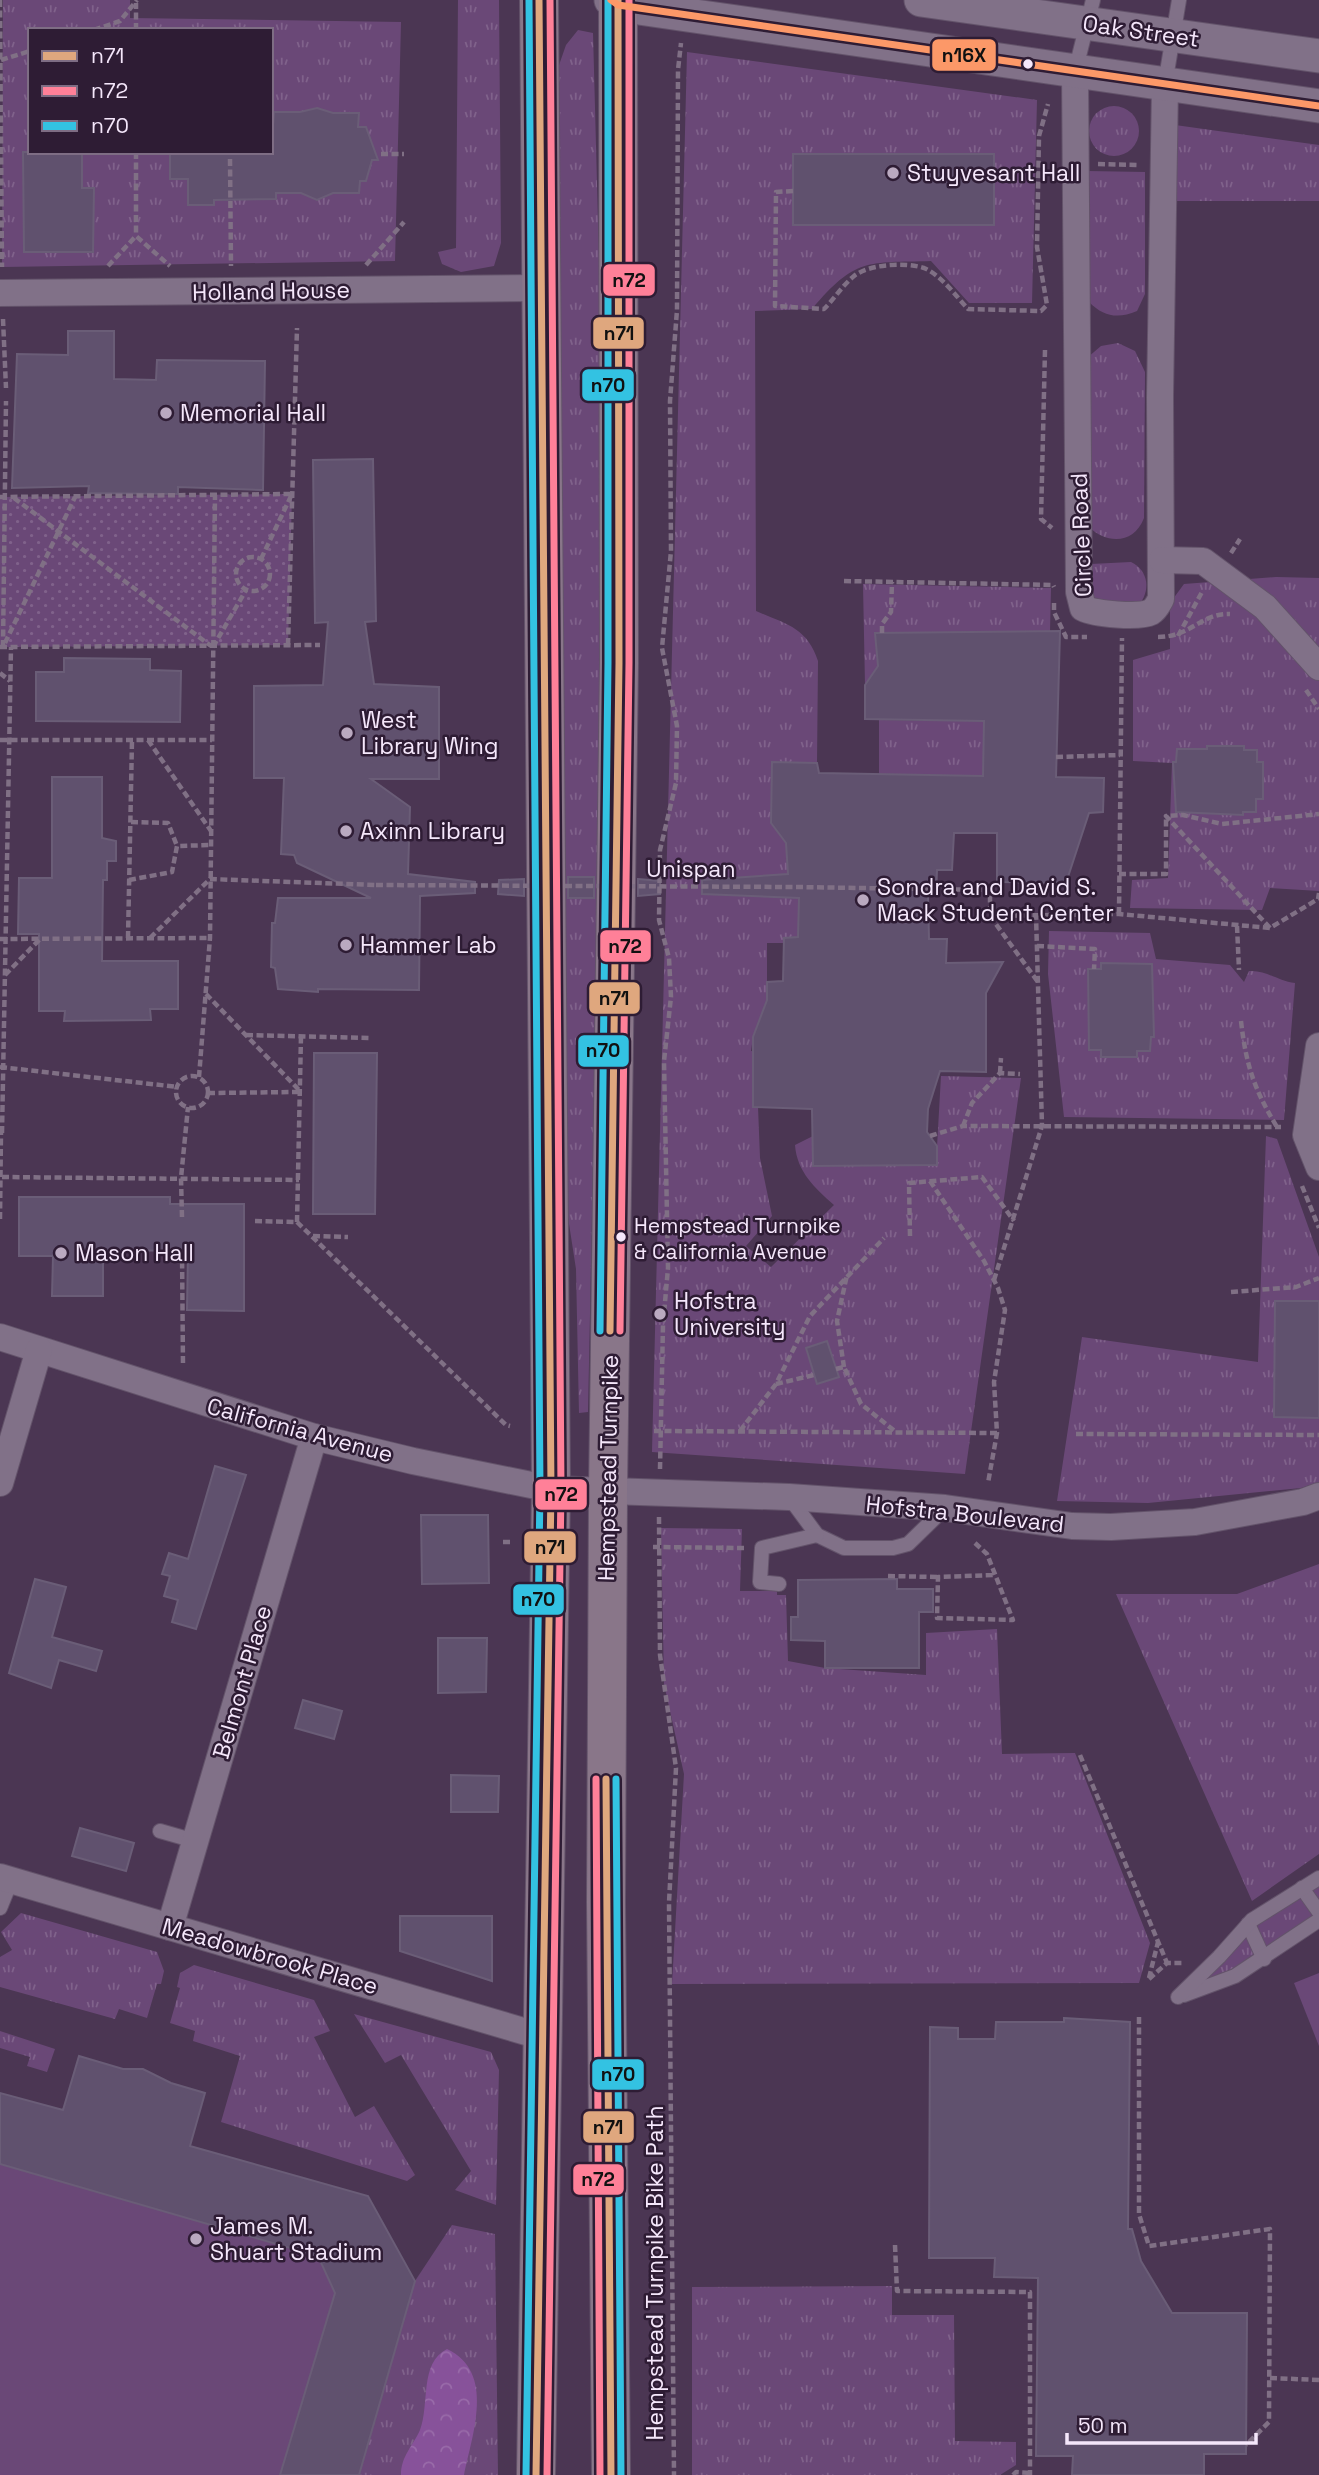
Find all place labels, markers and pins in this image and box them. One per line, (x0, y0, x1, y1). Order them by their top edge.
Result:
unlabelled marker (1021, 57, 1035, 71)
place label: Stuyvesant Hall (907, 158, 1080, 188)
marker: Stuyvesant Hall (885, 165, 901, 181)
place label: Memorial Hall (180, 398, 326, 428)
marker: Memorial Hall (158, 405, 174, 421)
place label: West Library Wing (361, 705, 499, 761)
marker: West Library Wing (339, 725, 355, 741)
place label: Axinn Library (360, 816, 505, 846)
marker: Axinn Library (338, 823, 354, 839)
place label: Sondra and David S. Mack Student Center (877, 872, 1114, 928)
marker: Sondra and David S. Mack Student Center (855, 892, 871, 908)
place label: Hammer Lab (360, 930, 497, 960)
marker: Hammer Lab (338, 937, 354, 953)
place label: Hempstead Turnpike & California Avenue (634, 1212, 841, 1265)
marker: Hempstead Turnpike & California Avenue (614, 1230, 628, 1244)
place label: Mason Hall (75, 1238, 194, 1268)
marker: Mason Hall (53, 1245, 69, 1261)
place label: Hofstra University (674, 1286, 785, 1342)
marker: Hofstra University (652, 1306, 668, 1322)
place label: James M. Shuart Stadium (210, 2211, 382, 2267)
marker: James M. Shuart Stadium (188, 2231, 204, 2247)

